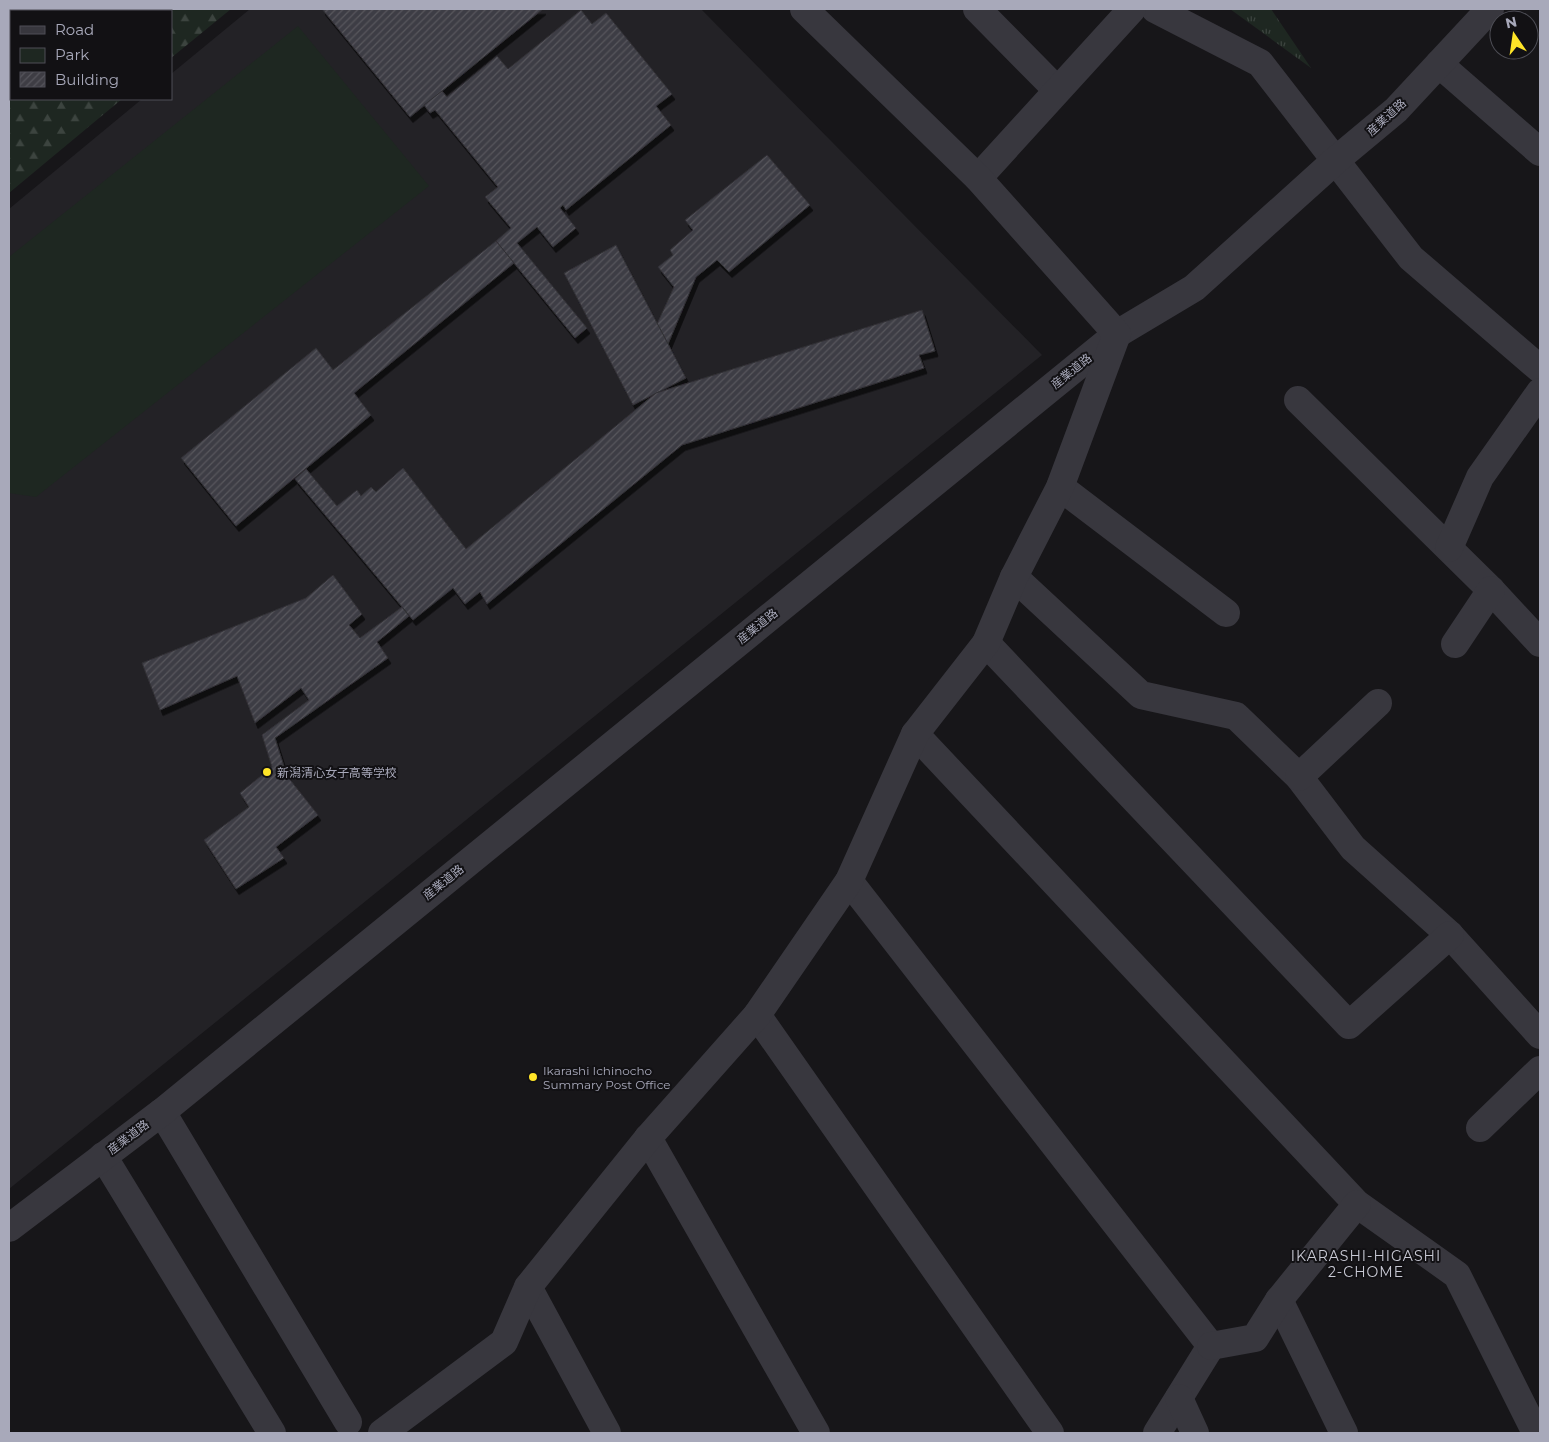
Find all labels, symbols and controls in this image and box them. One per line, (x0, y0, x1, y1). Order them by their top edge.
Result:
legend (10, 10, 172, 100)
north arrow (1489, 10, 1539, 60)
text: N (1504, 12, 1519, 32)
text: Road (55, 20, 94, 39)
text: Park (55, 45, 89, 64)
text: Building (55, 70, 119, 89)
street label: 産業道路 (1363, 95, 1409, 139)
street label: 産業道路 (1048, 350, 1094, 392)
street label: 産業道路 (734, 605, 780, 647)
place label: 新潟清心女子高等学校 (277, 765, 397, 780)
marker: 新潟清心女子高等学校 (261, 766, 273, 778)
street label: 産業道路 (420, 861, 466, 903)
place label: Ikarashi Ichinocho Summary Post Office (543, 1063, 671, 1092)
marker: Ikarashi Ichinocho Summary Post Office (527, 1071, 539, 1083)
street label: 産業道路 (104, 1117, 152, 1157)
district label: IKARASHI-HIGASHI 2-CHOME (1291, 1247, 1441, 1281)

